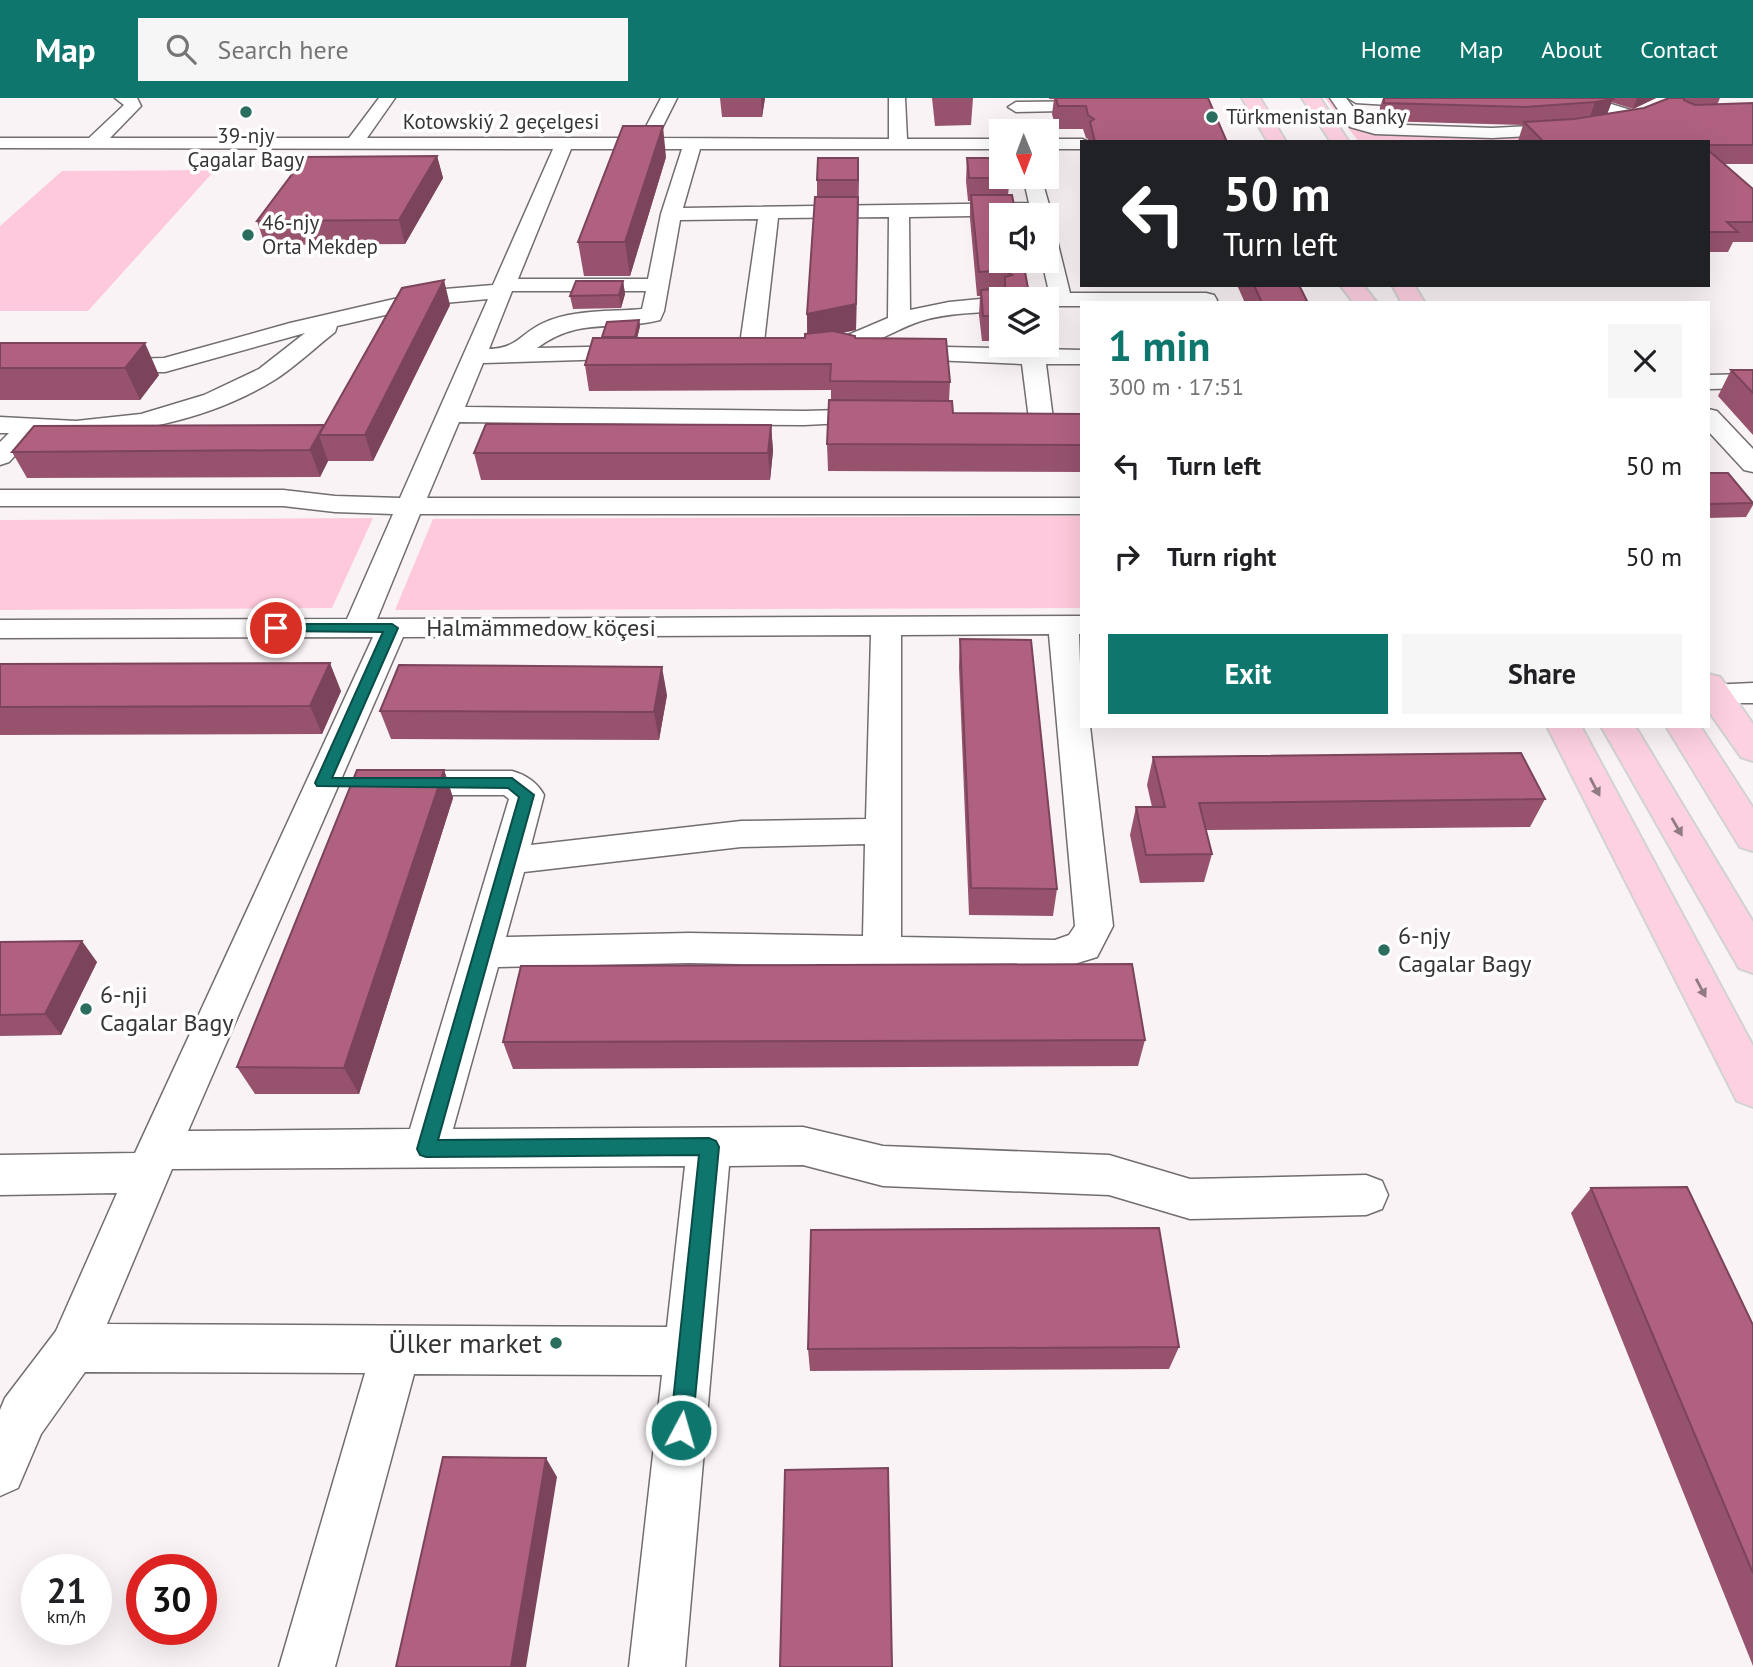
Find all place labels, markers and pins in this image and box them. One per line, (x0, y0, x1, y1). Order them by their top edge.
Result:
place label: Türkmenistan Banky (1226, 103, 1407, 130)
marker: 39-njy Çagalar Bagy (238, 104, 254, 120)
marker: Türkmenistan Banky (1204, 109, 1220, 125)
place label: 39-njy Çagalar Bagy (188, 122, 305, 173)
place label: 46-njy Orta Mekdep (262, 209, 378, 260)
marker: 46-njy Orta Mekdep (240, 227, 256, 243)
pin (246, 598, 306, 658)
place label: 6-njy Cagalar Bagy (1398, 920, 1531, 979)
marker: 6-njy Cagalar Bagy (1376, 942, 1392, 958)
place label: 6-nji Cagalar Bagy (100, 979, 233, 1038)
marker: 6-nji Cagalar Bagy (78, 1001, 94, 1017)
place label: Ülker market (388, 1324, 543, 1361)
marker: Ülker market (548, 1335, 564, 1351)

